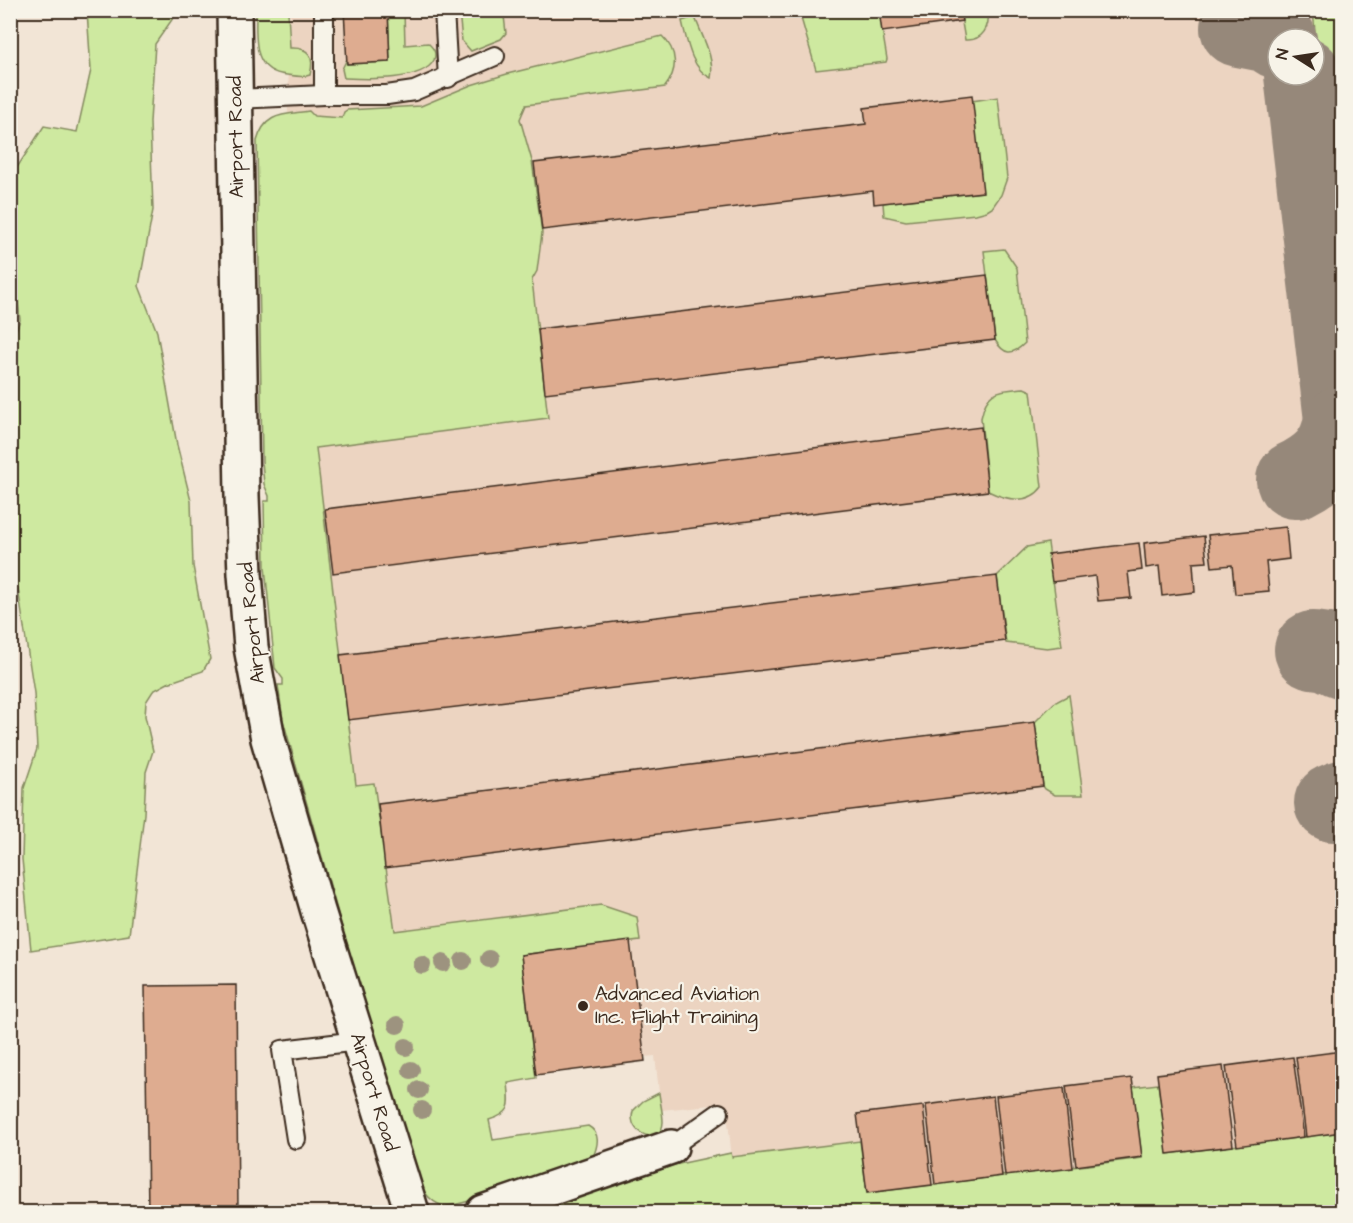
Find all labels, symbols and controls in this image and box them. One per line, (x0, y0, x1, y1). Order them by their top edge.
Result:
north arrow (1266, 27, 1326, 87)
text: N (1271, 47, 1294, 61)
street label: Airport Road (221, 76, 251, 198)
street label: Airport Road (232, 561, 272, 685)
place label: Advanced Aviation Inc. Flight Training (595, 980, 759, 1032)
marker: Advanced Aviation Inc. Flight Training (576, 999, 590, 1013)
street label: Airport Road (343, 1029, 405, 1155)

